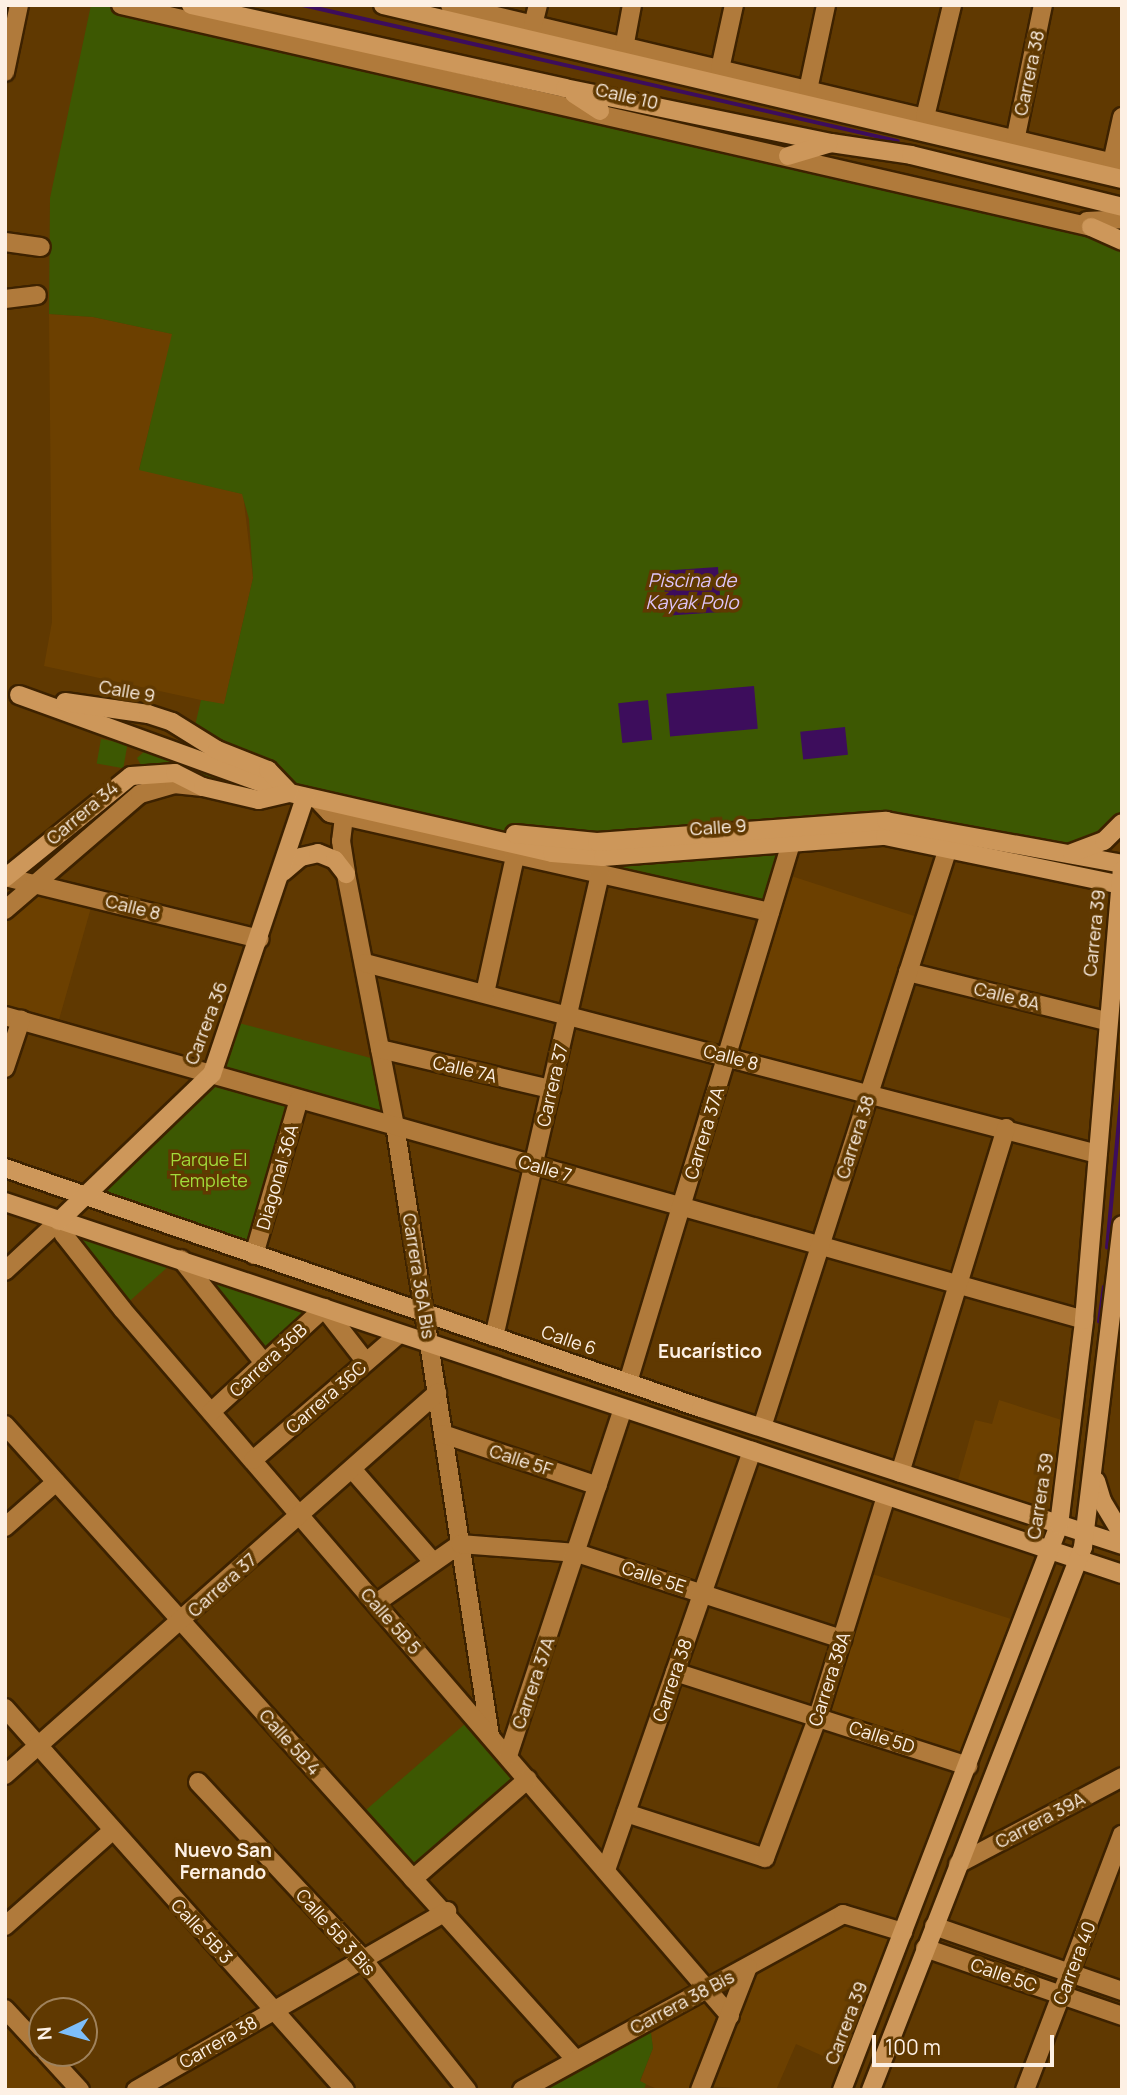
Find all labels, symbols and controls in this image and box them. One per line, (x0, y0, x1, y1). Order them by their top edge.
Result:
street label: Carrera 38 (1009, 29, 1049, 117)
street label: Calle 10 (594, 78, 660, 114)
water label: Piscina de Kayak Polo (645, 570, 739, 614)
street label: Calle 9 (97, 675, 157, 707)
street label: Carrera 34 (42, 777, 122, 849)
street label: Calle 9 (689, 814, 747, 840)
street label: Carrera 39 (1079, 889, 1109, 977)
street label: Calle 8 (103, 890, 163, 924)
street label: Calle 8A (972, 977, 1042, 1015)
street label: Carrera 36 (180, 978, 232, 1068)
street label: Calle 8 (701, 1039, 761, 1075)
street label: Carrera 37 (532, 1041, 572, 1129)
street label: Calle 7A (431, 1051, 499, 1087)
street label: Carrera 37A (680, 1084, 728, 1182)
street label: Carrera 38 (831, 1093, 879, 1181)
street label: Diagonal 36A (252, 1122, 302, 1232)
park label: Parque El Templete (170, 1149, 248, 1192)
street label: Calle 7 (516, 1150, 574, 1186)
street label: Carrera 36A Bis (398, 1212, 440, 1340)
street label: Carrera 36B (225, 1319, 311, 1401)
street label: Calle 6 (539, 1321, 599, 1359)
district label: Eucarístico (658, 1341, 762, 1363)
street label: Carrera 36C (281, 1356, 371, 1438)
street label: Calle 5F (487, 1440, 555, 1480)
street label: Carrera 39 (1023, 1451, 1057, 1541)
street label: Carrera 37 (183, 1549, 261, 1621)
street label: Calle 5E (619, 1557, 689, 1597)
street label: Calle 5B 5 (356, 1583, 426, 1659)
street label: Carrera 38A (804, 1629, 854, 1729)
street label: Carrera 37A (507, 1634, 559, 1732)
street label: Carrera 38 (648, 1636, 696, 1724)
street label: Calle 5B 4 (255, 1705, 325, 1779)
street label: Calle 5D (846, 1716, 918, 1758)
street label: Carrera 39A (991, 1787, 1089, 1853)
district label: Nuevo San Fernando (174, 1840, 272, 1884)
street label: Calle 5B 3 Bis (292, 1884, 380, 1980)
street label: Calle 5B 3 (167, 1894, 237, 1968)
street label: Carrera 40 (1048, 1918, 1100, 2008)
street label: Calle 5C (968, 1954, 1040, 1996)
street label: Carrera 38 Bis (626, 1966, 738, 2038)
street label: Carrera 39 (820, 1978, 872, 2068)
north arrow (28, 1997, 98, 2067)
street label: Carrera 38 (175, 2011, 261, 2073)
scale bar (875, 2022, 1057, 2066)
text: N (31, 2026, 58, 2042)
text: 100 m (885, 2033, 941, 2061)

